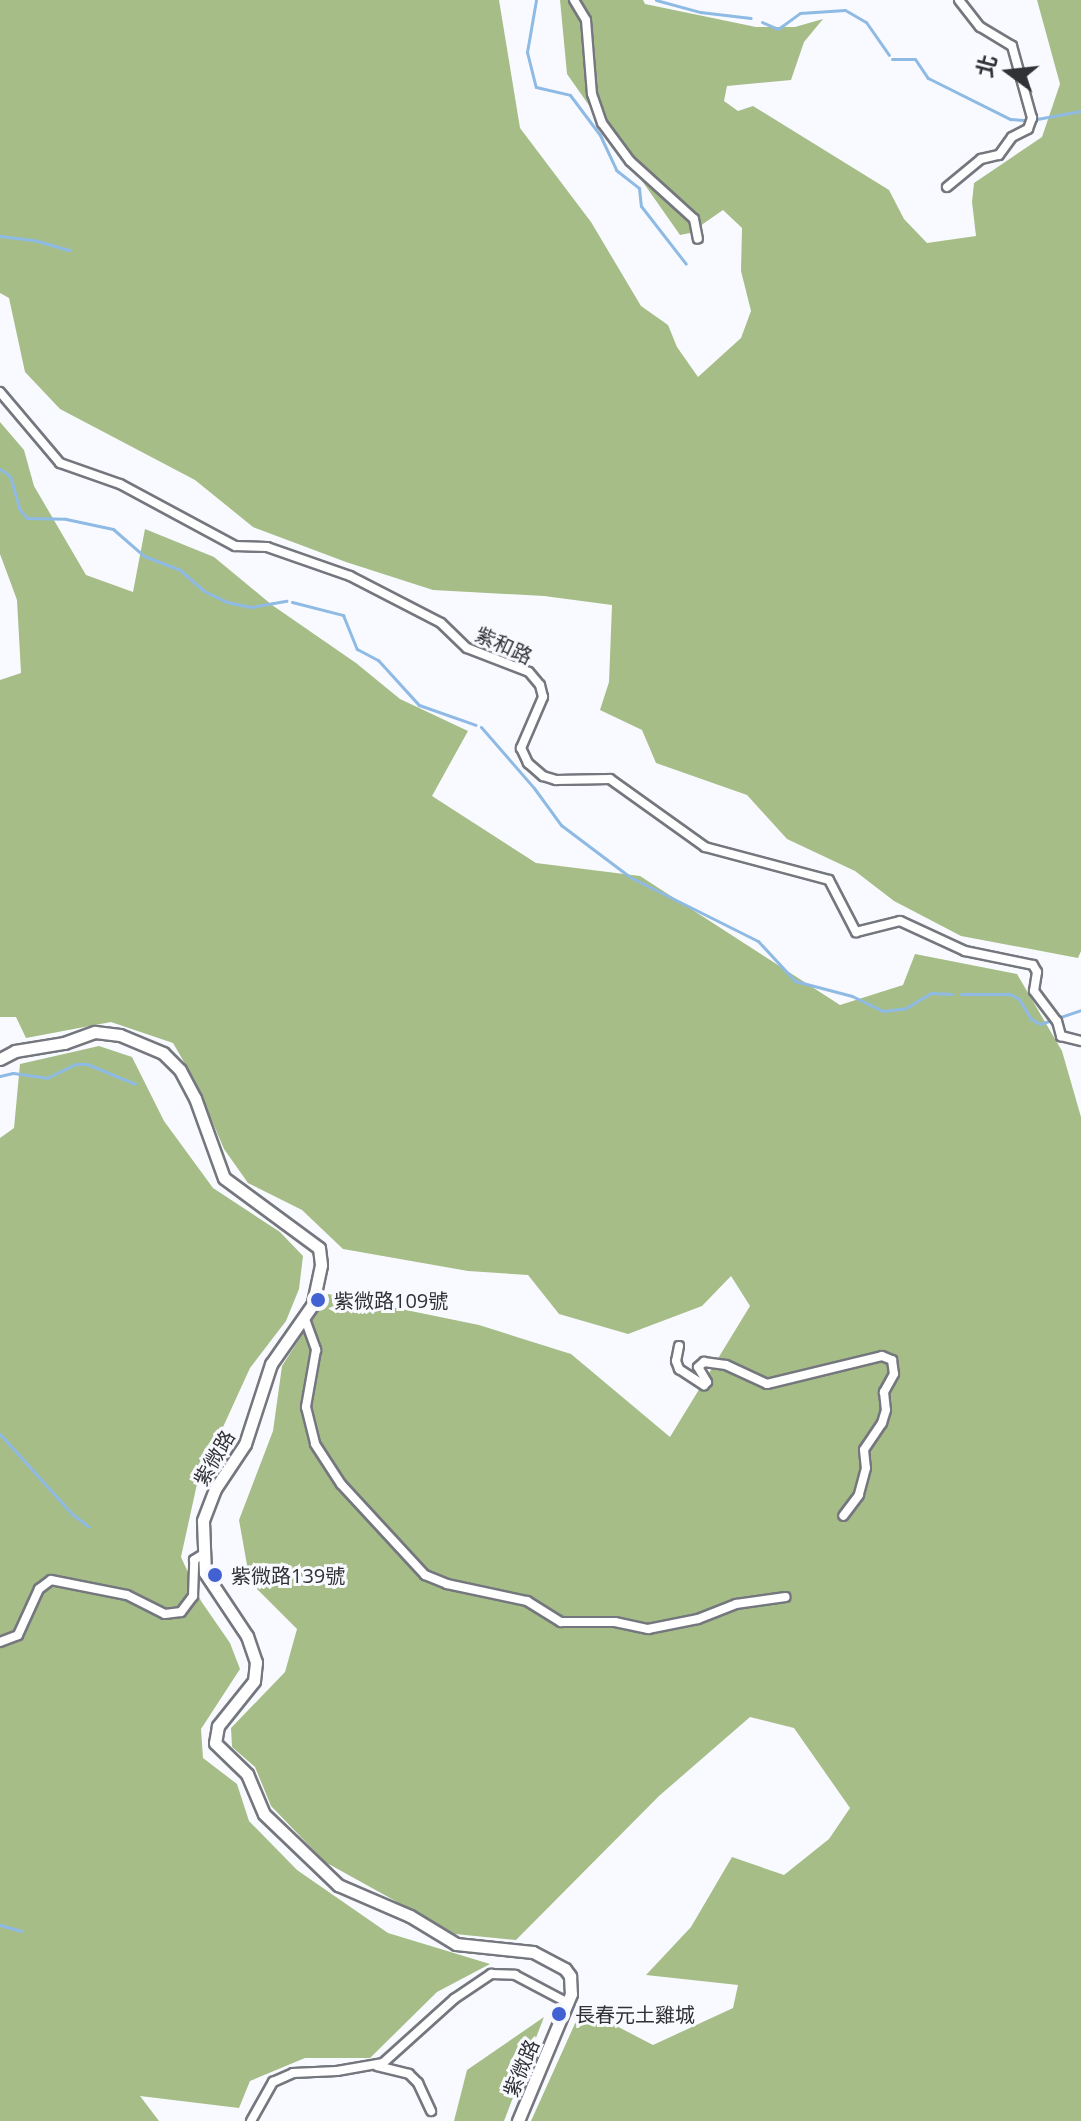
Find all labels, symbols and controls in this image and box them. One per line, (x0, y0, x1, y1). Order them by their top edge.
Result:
north arrow (969, 32, 1049, 112)
text: 北 (968, 51, 1003, 80)
street label: 紫和路 (472, 621, 536, 669)
place label: 紫微路109號 (334, 1288, 448, 1312)
marker: 紫微路109號 (309, 1291, 327, 1309)
street label: 紫微路 (189, 1426, 239, 1490)
place label: 紫微路139號 (231, 1563, 345, 1587)
marker: 紫微路139號 (206, 1566, 224, 1584)
place label: 長春元土雞城 (575, 2002, 695, 2026)
marker: 長春元土雞城 (550, 2005, 568, 2023)
street label: 紫微路 (498, 2036, 544, 2100)

